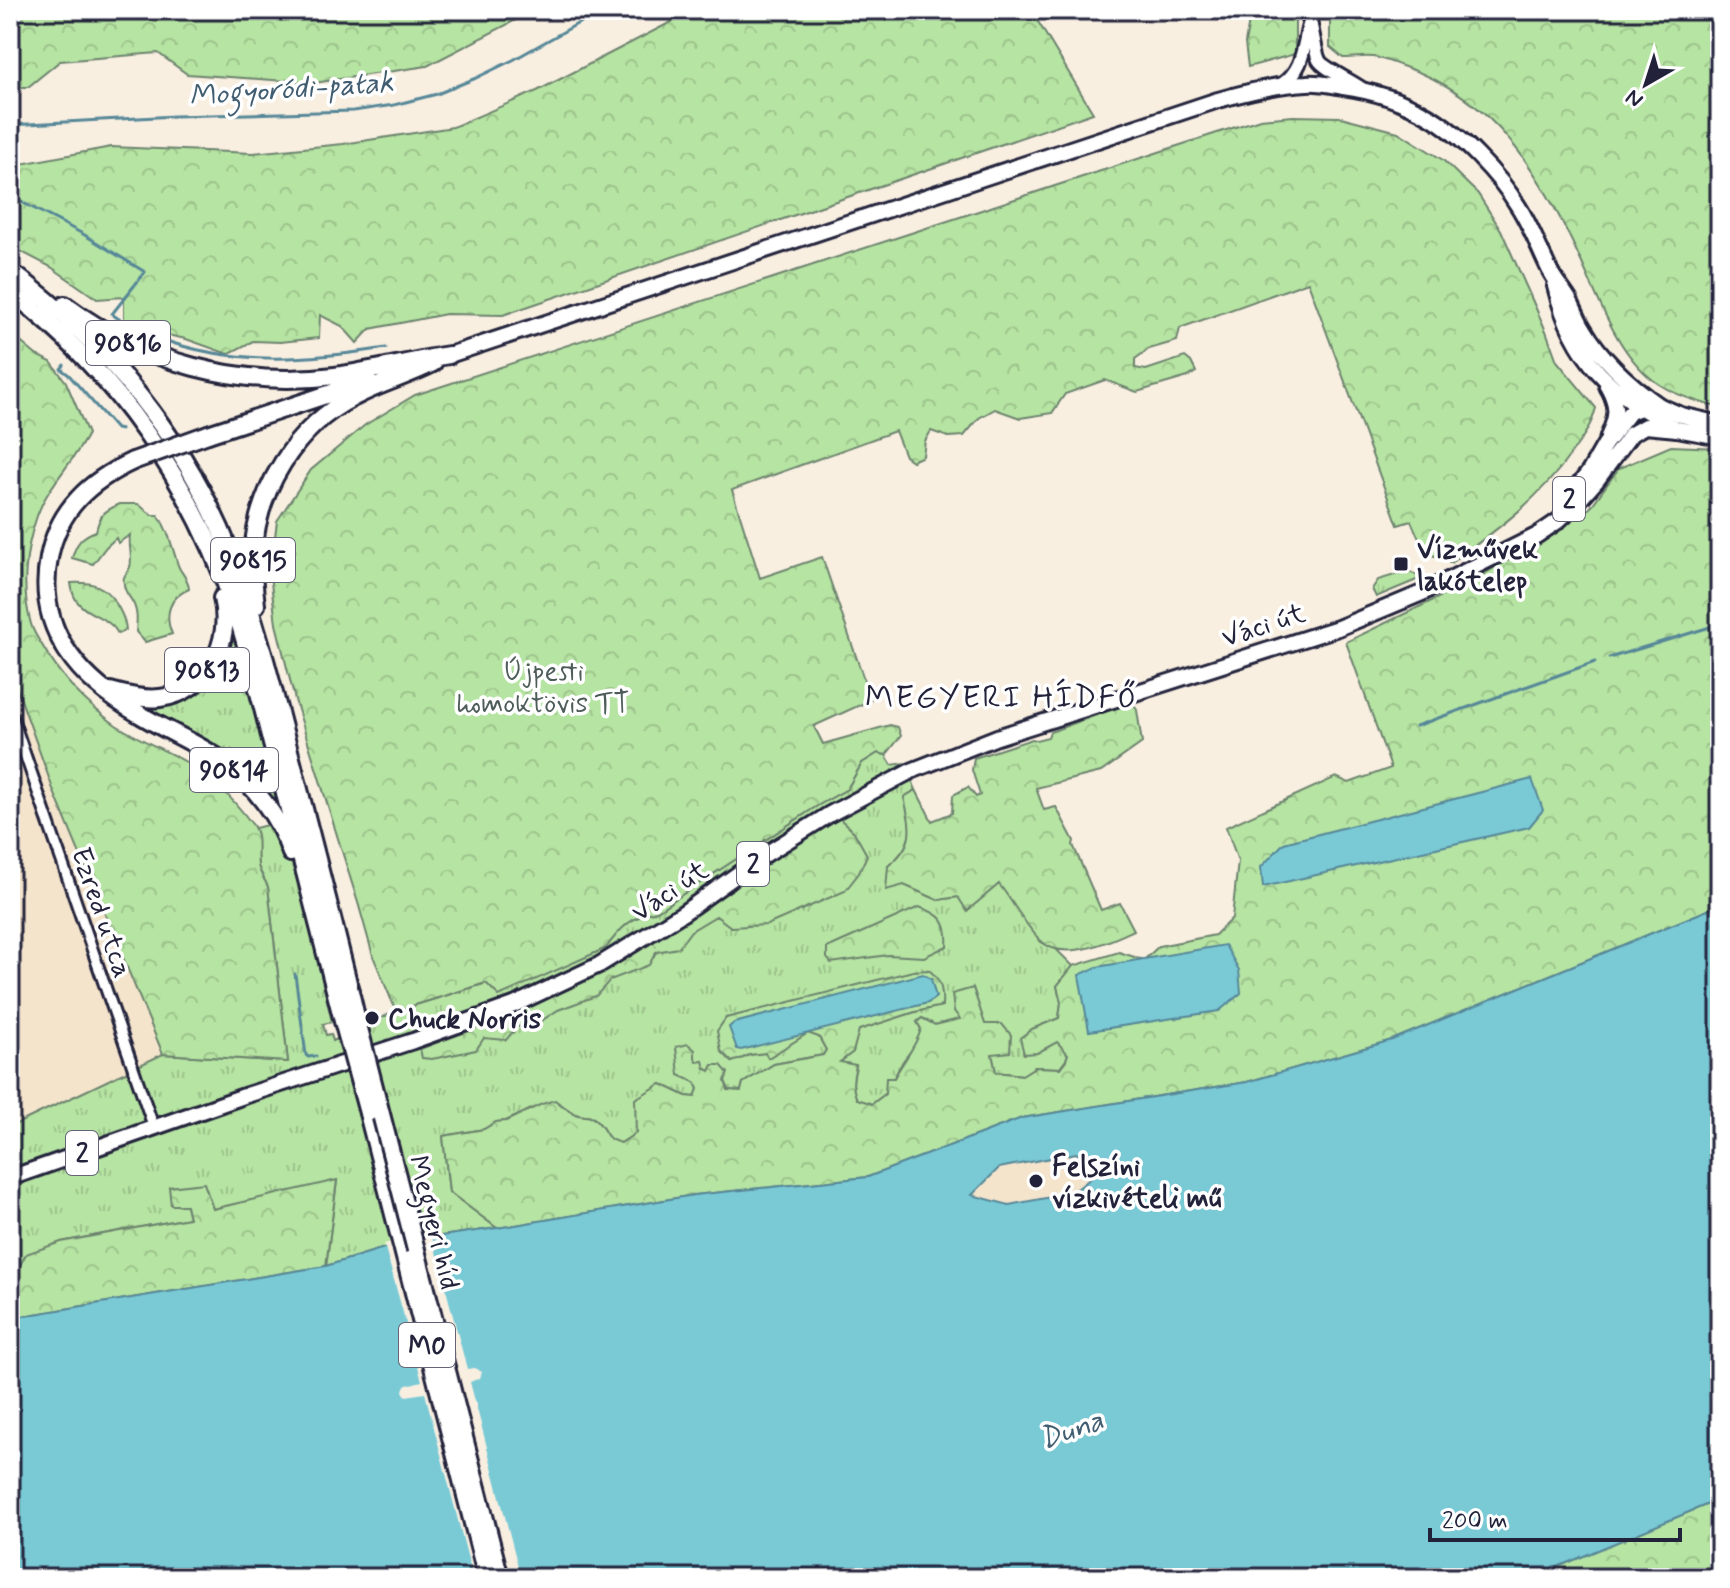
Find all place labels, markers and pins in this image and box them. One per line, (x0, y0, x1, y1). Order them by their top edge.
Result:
place label: Vízművek lakótelep (1417, 532, 1538, 601)
marker: Vízművek lakótelep (1392, 555, 1410, 573)
place label: Chuck Norris (388, 1002, 542, 1039)
marker: Chuck Norris (363, 1009, 381, 1027)
place label: Felszíni vízkivételi mű (1052, 1149, 1222, 1218)
marker: Felszíni vízkivételi mű (1027, 1172, 1045, 1190)

